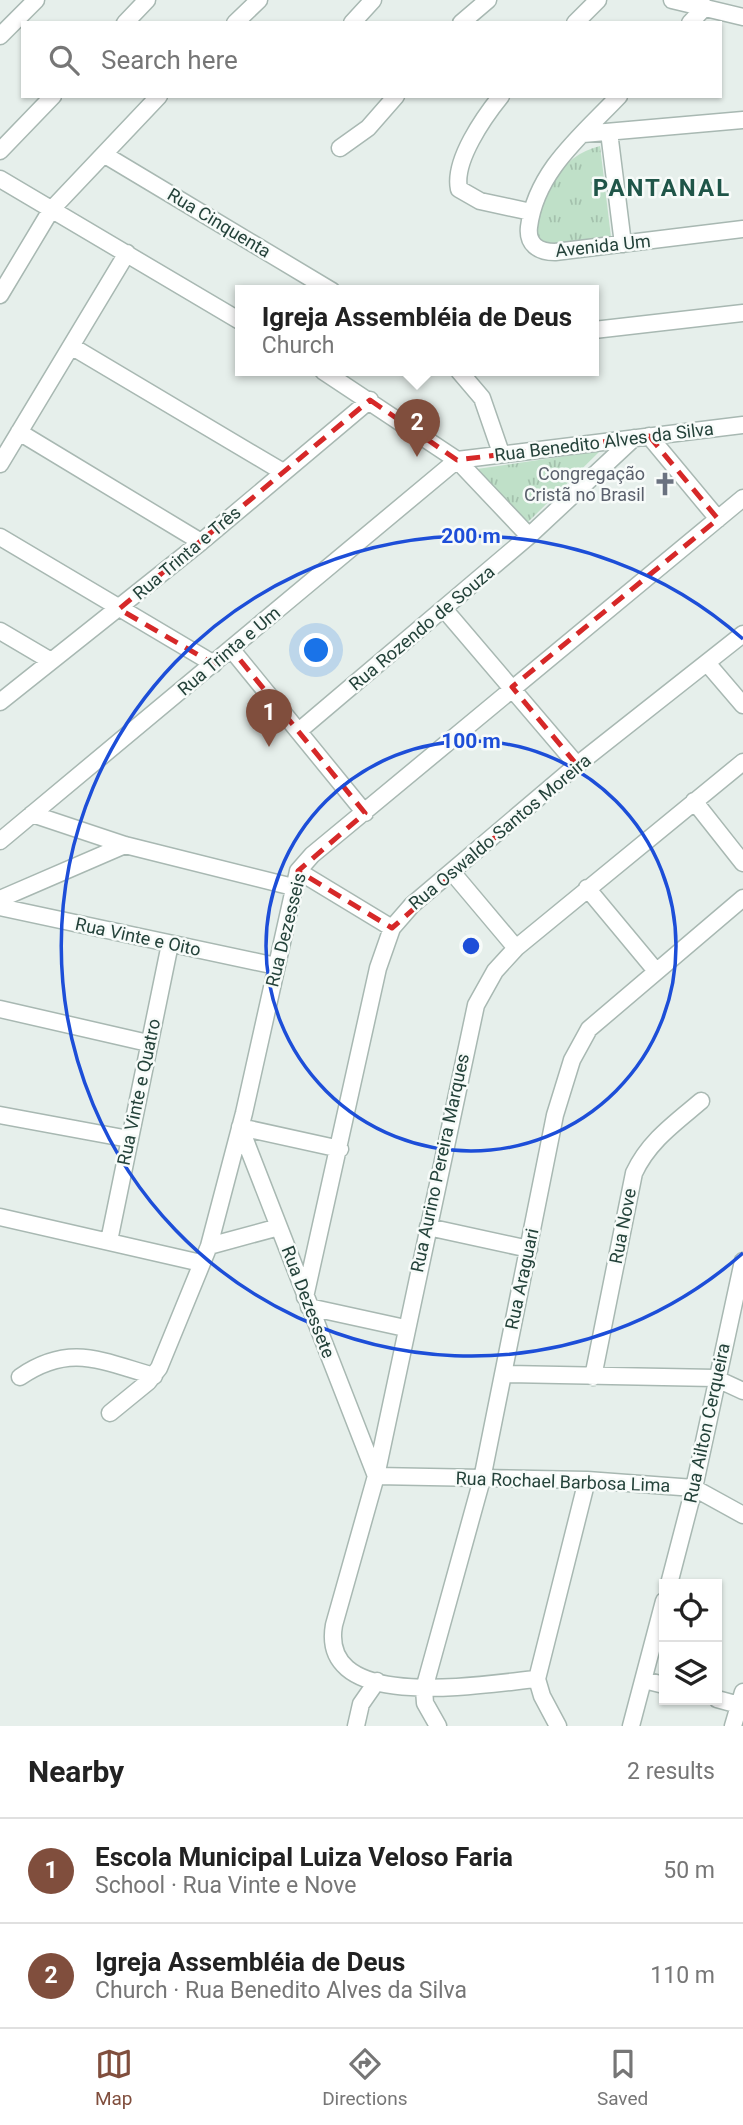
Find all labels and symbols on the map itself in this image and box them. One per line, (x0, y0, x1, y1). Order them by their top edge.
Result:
district label: PANTANAL (593, 174, 731, 202)
street label: Rua Cinquenta (164, 184, 275, 262)
street label: Avenida Um (554, 230, 652, 261)
pin: 2 (394, 399, 440, 457)
street label: Rua Benedito Alves da Silva (493, 418, 715, 465)
place label: Congregação Cristã no Brasil (524, 463, 645, 505)
church icon: Congregação Cristã no Brasil (651, 470, 679, 498)
street label: Rua Trinta e Três (129, 501, 245, 604)
text: 200 m (441, 524, 501, 548)
street label: Rua Rozendo de Souza (345, 561, 499, 695)
street label: Rua Trinta e Um (173, 602, 284, 699)
your location (299, 633, 333, 667)
pin: 1 (246, 689, 292, 747)
text: 100 m (441, 729, 501, 753)
street label: Rua Oswaldo Santos Moreira (404, 749, 595, 914)
street label: Rua Dezesseis (261, 871, 310, 989)
street label: Rua Vinte e Oito (73, 913, 203, 960)
centre of rings (459, 934, 483, 958)
street label: Rua Vinte e Quatro (113, 1017, 164, 1167)
street label: Rua Aurino Pereira Marques (406, 1052, 473, 1274)
street label: Rua Nove (605, 1186, 640, 1265)
street label: Rua Araguari (501, 1226, 542, 1331)
street label: Rua Dezessete (277, 1243, 340, 1361)
street label: Rua Ailton Cerqueira (679, 1341, 734, 1505)
street label: Rua Rochael Barbosa Lima (455, 1467, 671, 1496)

